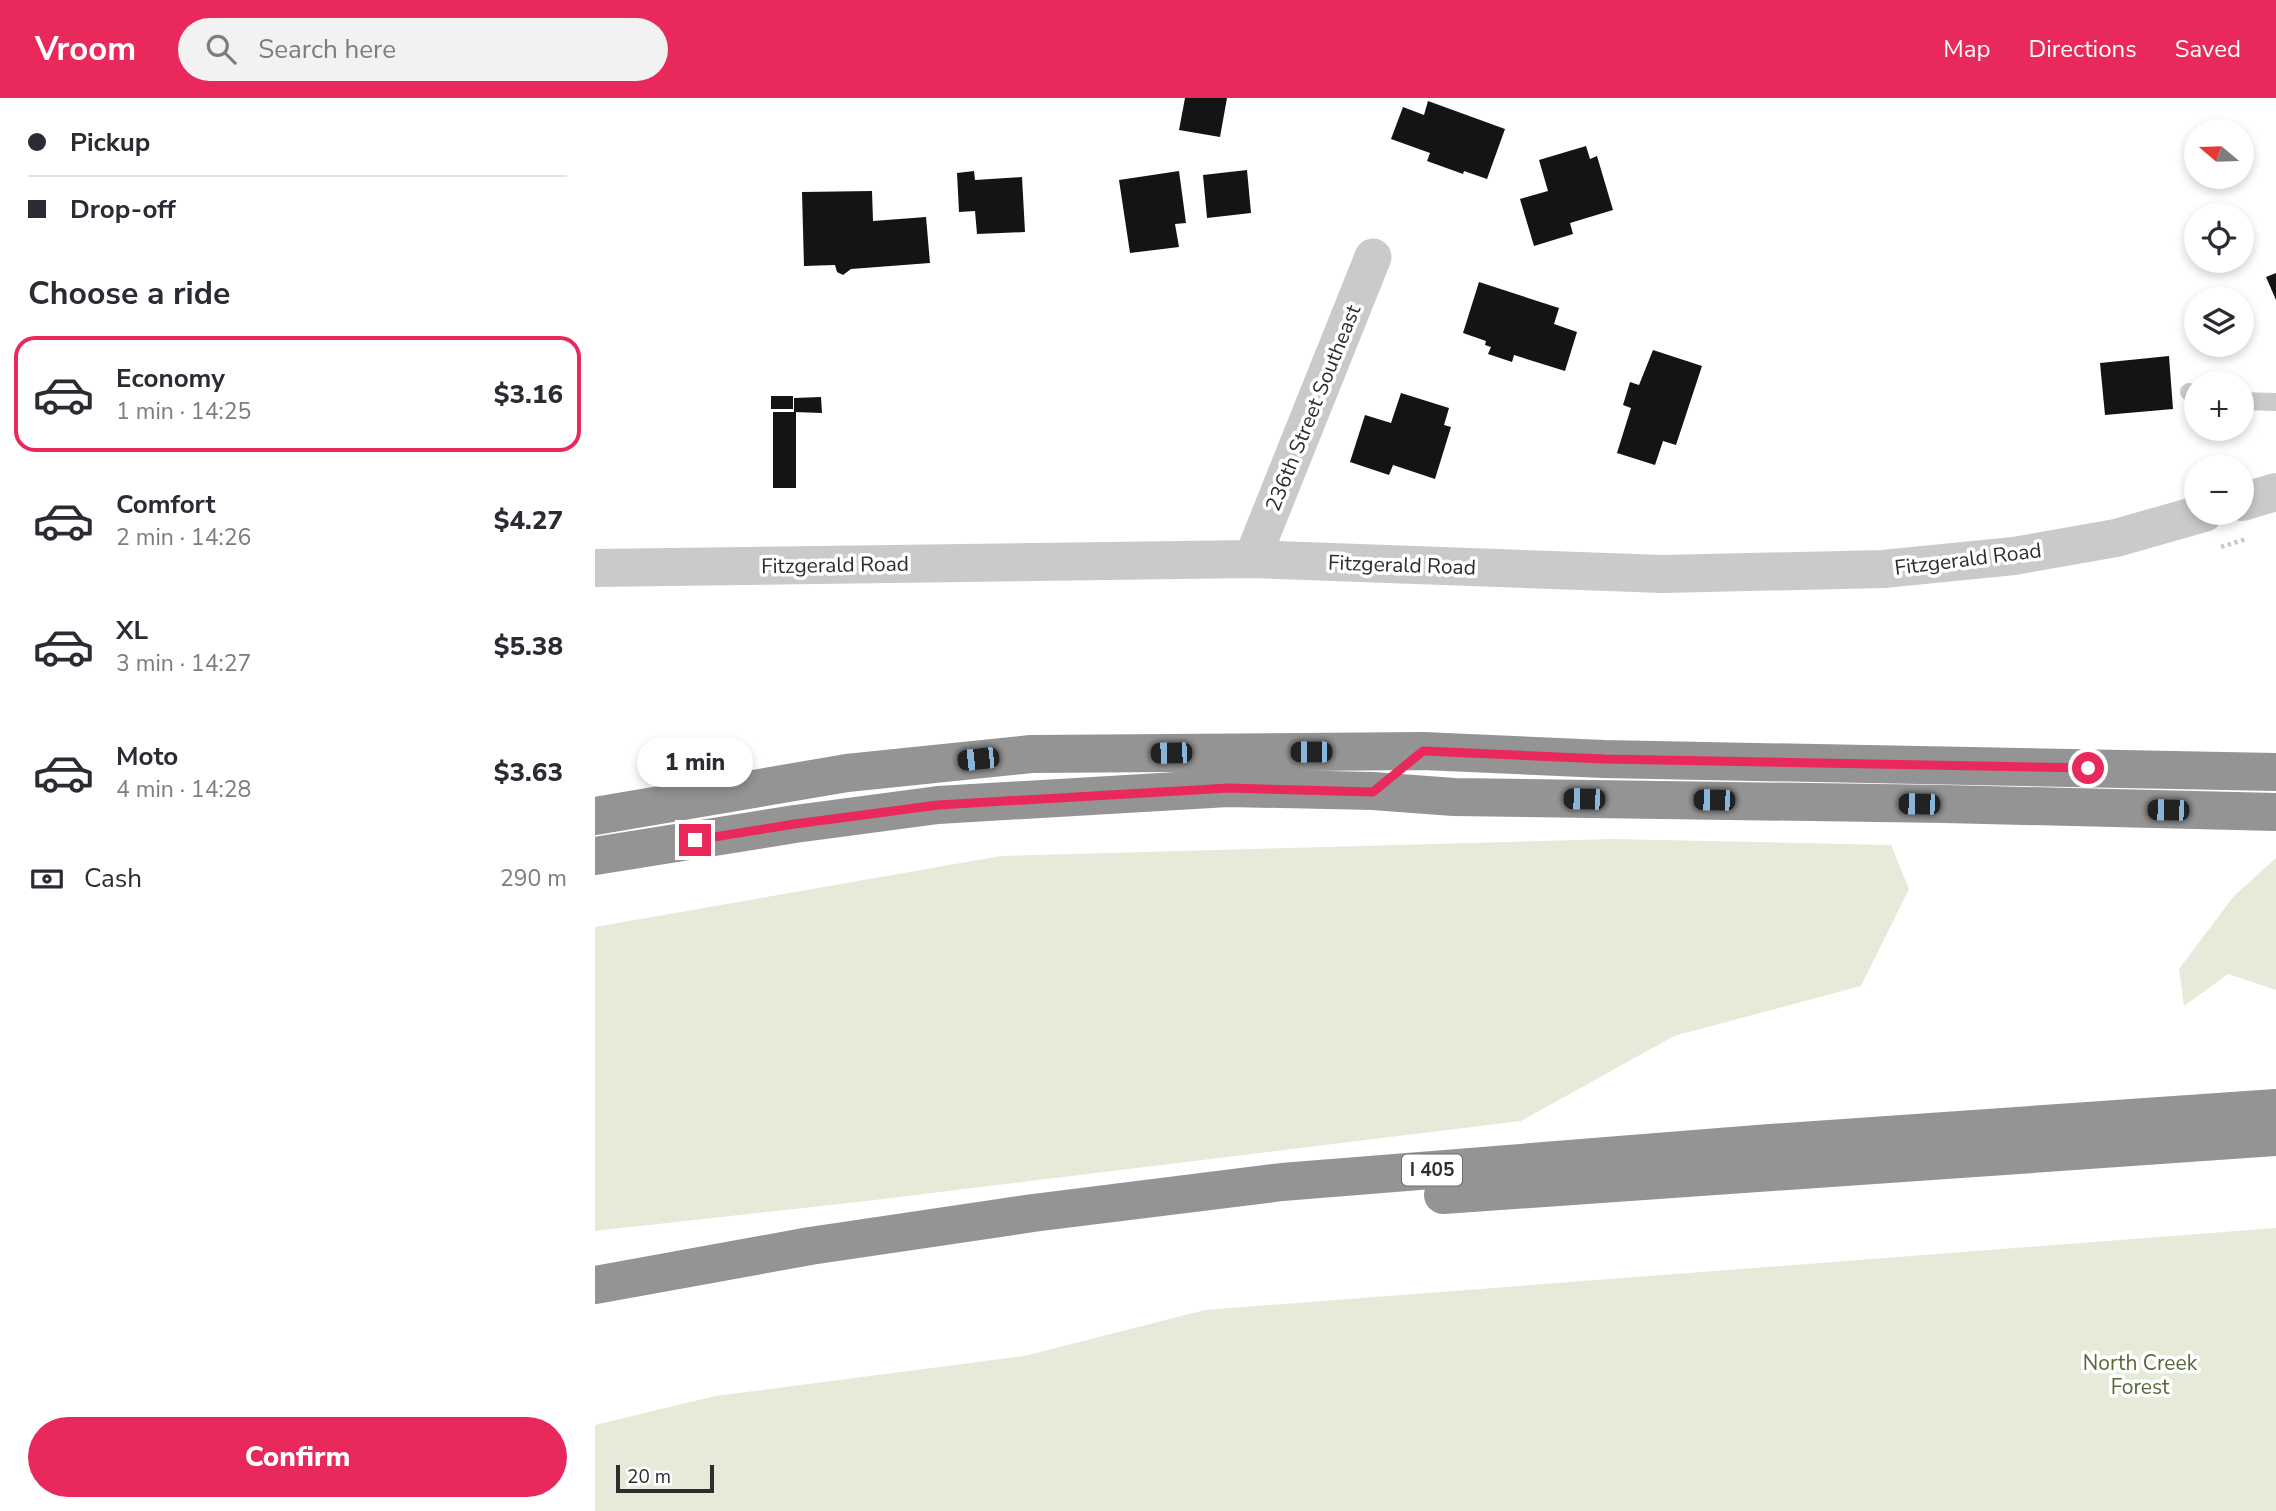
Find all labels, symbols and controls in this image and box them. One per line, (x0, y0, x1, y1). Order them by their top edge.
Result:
search box (178, 18, 668, 81)
text: Vroom (35, 27, 136, 72)
icon: search (202, 30, 240, 68)
text: Search here (258, 32, 396, 67)
text: Map (1943, 33, 1990, 65)
text: Directions (2028, 33, 2137, 65)
text: Saved (2175, 33, 2241, 65)
north arrow (2184, 119, 2254, 189)
map controls (2184, 119, 2254, 525)
text: Pickup (70, 125, 150, 160)
text: Drop-off (70, 192, 176, 227)
button: locate (2184, 203, 2254, 273)
text: Choose a ride (28, 272, 230, 315)
button: layers (2184, 287, 2254, 357)
street label: 236th Street Southeast (1259, 300, 1368, 515)
text: Economy (116, 361, 225, 396)
icon: car (32, 363, 95, 426)
button: + (2184, 371, 2254, 441)
text: $3.16 (494, 377, 563, 412)
text: 1 min · 14:25 (116, 396, 251, 427)
button: − (2184, 455, 2254, 525)
text: Comfort (116, 487, 216, 522)
icon: car (32, 489, 95, 552)
text: $4.27 (494, 503, 563, 538)
text: 2 min · 14:26 (116, 522, 251, 553)
street label: Fitzgerald Road (1893, 536, 2043, 582)
street label: Fitzgerald Road (1328, 548, 1476, 582)
street label: Fitzgerald Road (761, 550, 909, 580)
text: XL (116, 613, 148, 648)
icon: car (32, 615, 95, 678)
text: $5.38 (494, 629, 563, 664)
text: 3 min · 14:27 (116, 648, 251, 679)
callout: 1 min (637, 738, 753, 788)
text: Moto (116, 739, 178, 774)
icon: car (32, 741, 95, 804)
car (1150, 742, 1193, 764)
car (1291, 742, 1333, 763)
car (957, 746, 1000, 772)
text: 1 min (665, 747, 725, 778)
route start (2072, 752, 2104, 784)
text: $3.63 (494, 755, 563, 790)
text: 4 min · 14:28 (116, 774, 251, 805)
car (1563, 788, 1606, 810)
car (1693, 789, 1736, 811)
car (1898, 793, 1941, 815)
car (2147, 799, 2190, 821)
route end (679, 824, 711, 856)
icon: cash (28, 860, 66, 898)
text: Cash (84, 861, 142, 896)
text: 290 m (500, 863, 567, 894)
road number: I 405 (1402, 1154, 1462, 1186)
park label: North Creek Forest (2083, 1349, 2198, 1401)
button: Confirm (28, 1417, 567, 1497)
scale bar (616, 1462, 714, 1494)
text: 20 m (627, 1464, 671, 1490)

